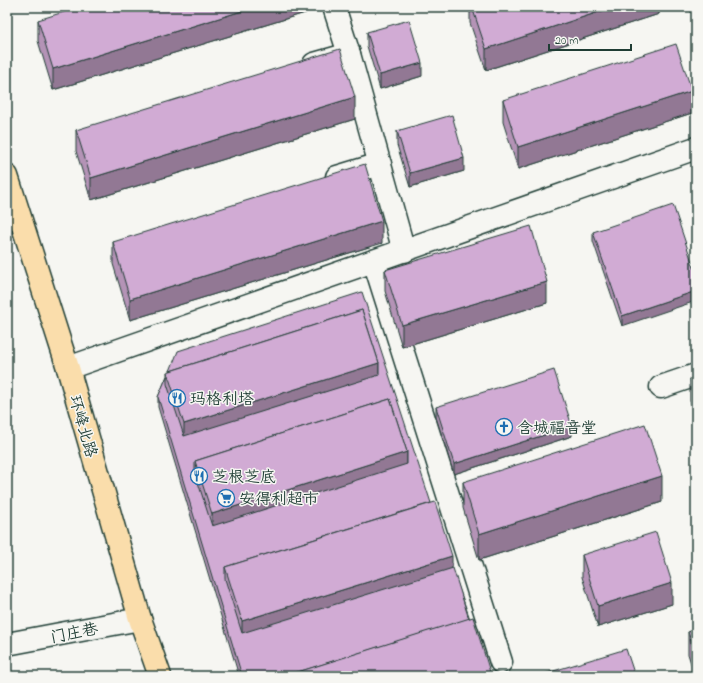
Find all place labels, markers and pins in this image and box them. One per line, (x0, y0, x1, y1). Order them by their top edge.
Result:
restaurant icon: 玛格利塔 (167, 388, 187, 408)
place label: 玛格利塔 (190, 388, 254, 412)
church icon: 含城福音堂 (494, 417, 514, 437)
place label: 含城福音堂 (517, 417, 597, 441)
restaurant icon: 芝根芝底 (189, 466, 209, 486)
place label: 芝根芝底 (212, 466, 276, 490)
supermarket icon: 安得利超市 (216, 488, 236, 508)
place label: 安得利超市 (239, 488, 319, 512)

